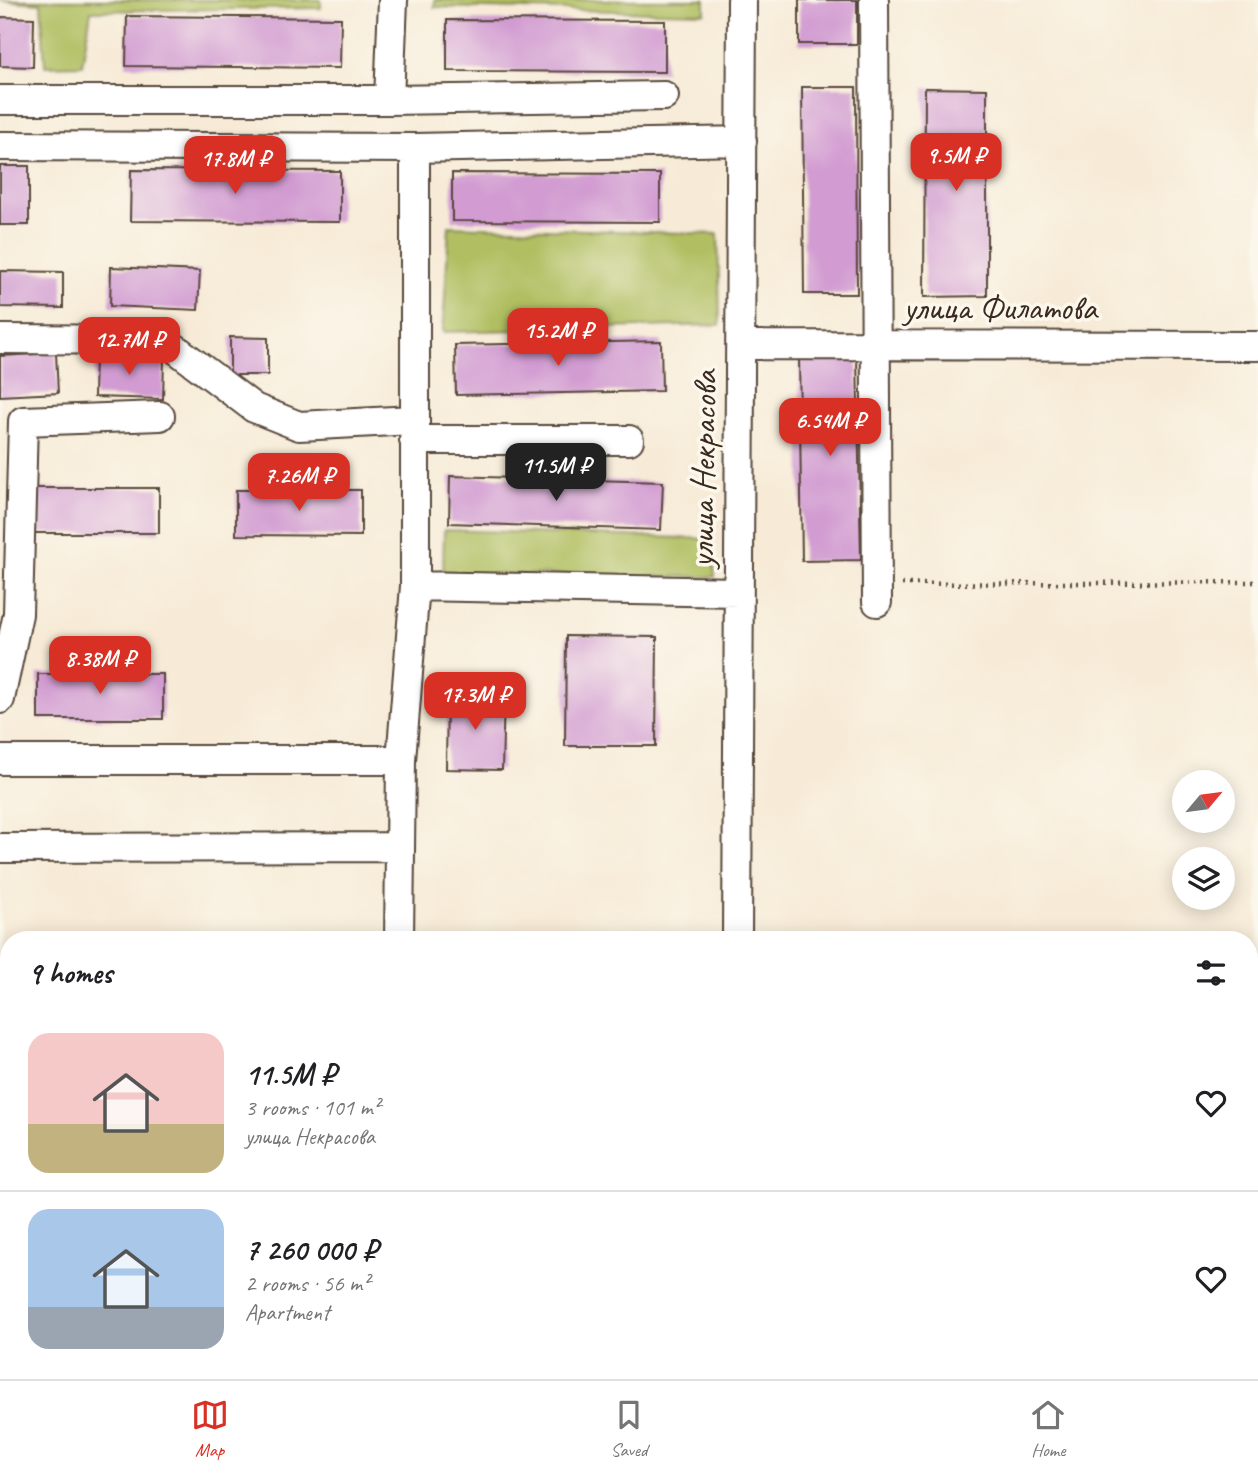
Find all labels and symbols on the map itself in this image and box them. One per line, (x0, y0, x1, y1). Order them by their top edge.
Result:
pin: 9.5M ₽ (899, 134, 1013, 193)
pin: 17.8M ₽ (170, 136, 300, 196)
street label: улица Филатова (901, 285, 1099, 330)
pin: 15.2M ₽ (493, 308, 623, 368)
pin: 12.7M ₽ (64, 318, 194, 377)
street label: улица Некрасова (679, 367, 727, 570)
pin: 6.54M ₽ (765, 398, 895, 458)
pin: 11.5M ₽ (491, 444, 621, 503)
pin: 7.26M ₽ (234, 454, 364, 513)
pin: 8.38M ₽ (35, 636, 165, 696)
pin: 17.3M ₽ (410, 672, 540, 732)
north arrow (1172, 770, 1236, 833)

